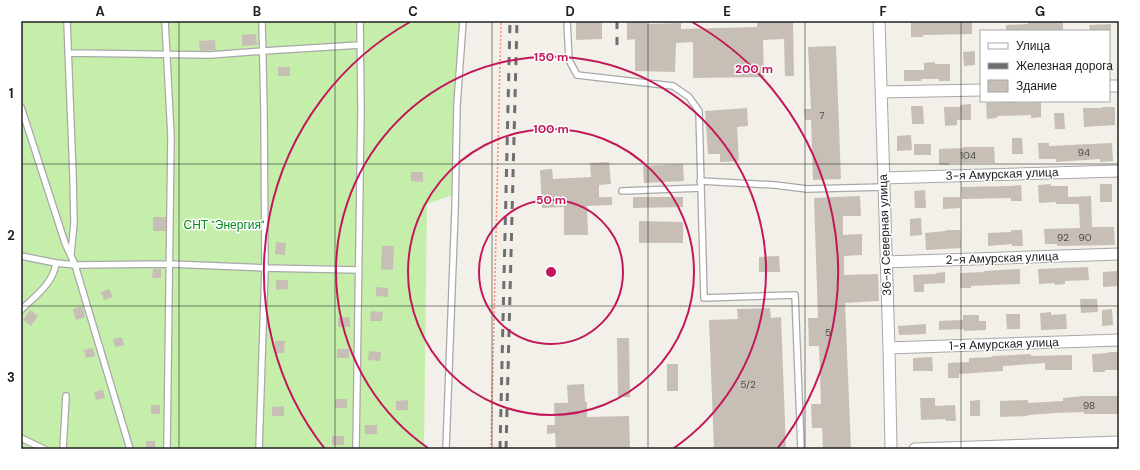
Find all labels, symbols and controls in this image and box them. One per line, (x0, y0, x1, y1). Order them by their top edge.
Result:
text: A (95, 3, 105, 20)
text: B (253, 3, 261, 20)
text: C (408, 3, 418, 20)
text: D (565, 3, 575, 20)
text: E (723, 3, 731, 20)
text: F (879, 3, 887, 20)
text: G (1035, 3, 1045, 20)
legend (980, 30, 1110, 102)
text: Улица (1016, 38, 1050, 54)
text: 150 m (534, 49, 568, 65)
text: Железная дорога (1016, 58, 1113, 74)
text: 200 m (735, 61, 773, 77)
text: Здание (1016, 78, 1057, 94)
text: 1 (9, 85, 13, 102)
house number: 7 (819, 109, 825, 122)
text: 100 m (533, 121, 569, 137)
house number: 94 (1078, 146, 1090, 159)
house number: 104 (960, 149, 976, 162)
street label: 3-я Амурская улица (945, 164, 1059, 184)
street label: 36-я Северная улица (875, 174, 895, 296)
text: 50 m (536, 192, 566, 208)
park label: СНТ "Энергия" (183, 217, 265, 233)
text: 2 (7, 227, 15, 244)
house number: 92 (1057, 231, 1069, 244)
house number: 90 (1078, 231, 1092, 244)
street label: 2-я Амурская улица (945, 248, 1059, 268)
centre of rings (544, 265, 558, 279)
house number: 5 (825, 326, 831, 339)
street label: 1-я Амурская улица (949, 334, 1059, 354)
text: 3 (7, 369, 15, 386)
house number: 5/2 (740, 378, 756, 391)
house number: 98 (1083, 399, 1095, 412)

